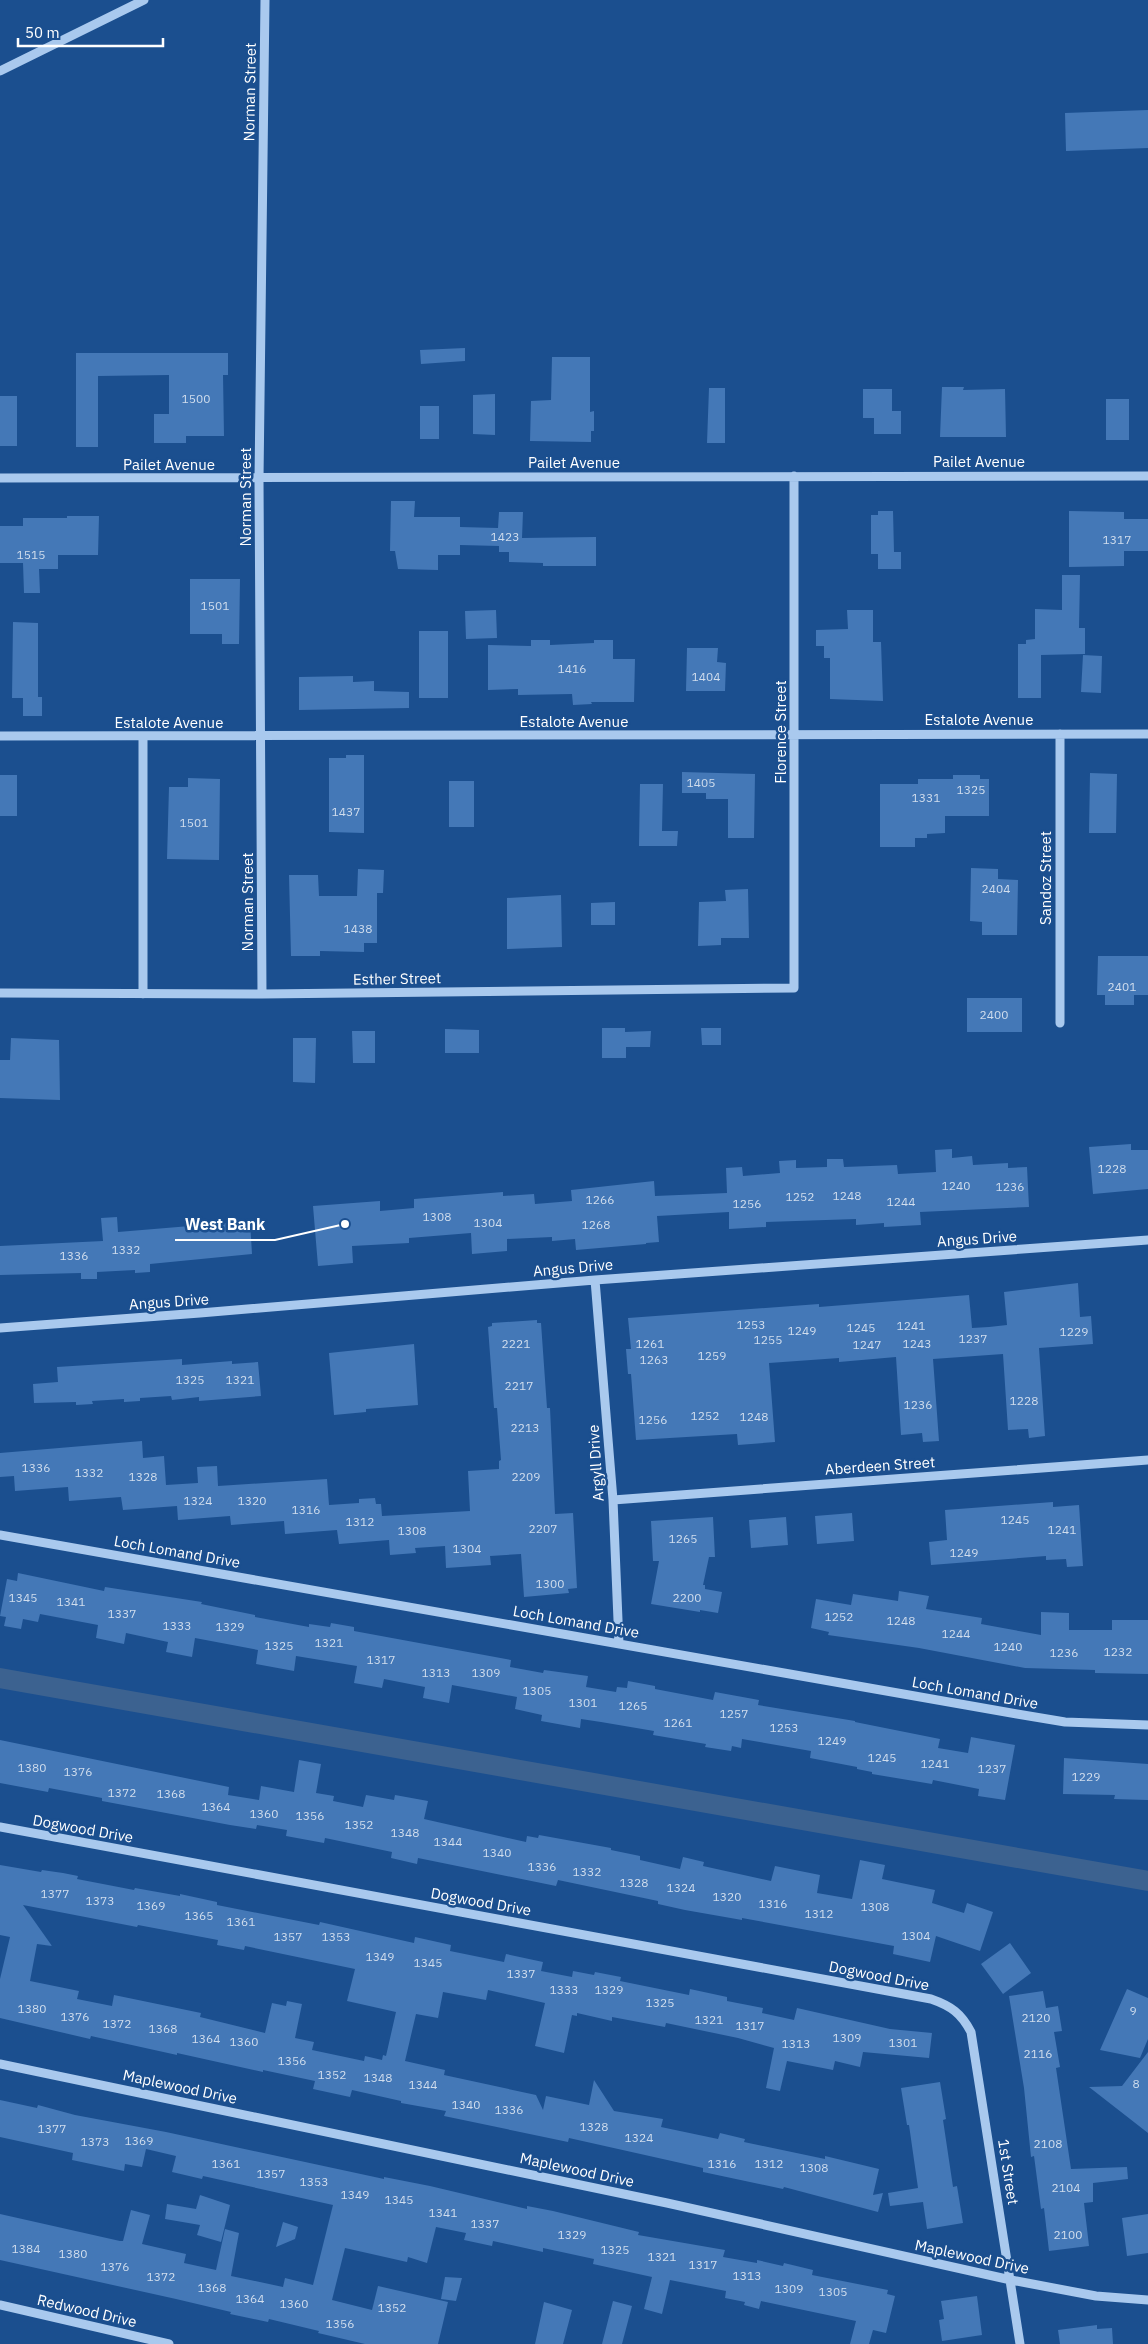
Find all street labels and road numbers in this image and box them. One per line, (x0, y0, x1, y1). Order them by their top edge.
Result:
street label: Norman Street (239, 42, 260, 142)
street label: Norman Street (236, 448, 255, 546)
street label: Pailet Avenue (933, 452, 1025, 471)
street label: Pailet Avenue (528, 453, 620, 472)
street label: Pailet Avenue (123, 455, 215, 474)
street label: Florence Street (771, 680, 790, 784)
street label: Estalote Avenue (925, 710, 1033, 729)
street label: Estalote Avenue (520, 712, 628, 731)
street label: Estalote Avenue (115, 713, 223, 732)
street label: Sandoz Street (1036, 831, 1055, 925)
street label: Norman Street (238, 853, 257, 951)
street label: Esther Street (353, 968, 441, 989)
street label: Angus Drive (936, 1226, 1018, 1251)
street label: Angus Drive (532, 1255, 614, 1280)
street label: Angus Drive (128, 1289, 210, 1314)
street label: Argyll Drive (583, 1424, 608, 1502)
street label: Aberdeen Street (824, 1452, 936, 1479)
street label: Loch Lomand Drive (112, 1531, 242, 1572)
street label: Loch Lomand Drive (511, 1601, 641, 1642)
street label: Loch Lomand Drive (910, 1672, 1040, 1713)
street label: Dogwood Drive (31, 1810, 135, 1847)
street label: Dogwood Drive (429, 1883, 533, 1920)
street label: Dogwood Drive (827, 1956, 931, 1995)
street label: Maplewood Drive (121, 2065, 239, 2108)
street label: 1st Street (994, 2138, 1023, 2206)
street label: Maplewood Drive (518, 2148, 636, 2191)
street label: Maplewood Drive (913, 2235, 1031, 2278)
street label: Redwood Drive (35, 2290, 139, 2331)

